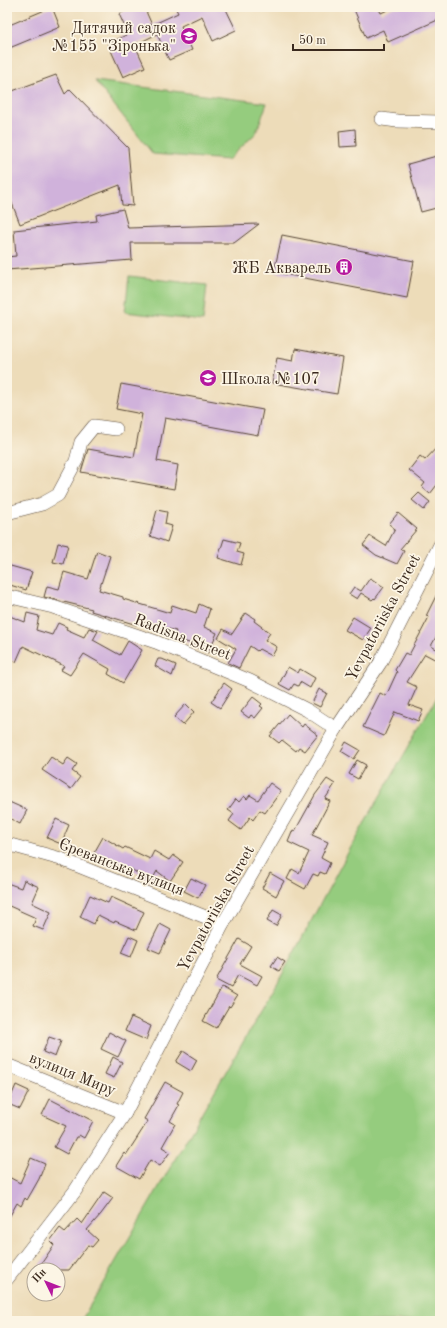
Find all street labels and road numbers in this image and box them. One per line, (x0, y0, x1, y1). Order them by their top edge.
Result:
street label: Yevpatoriiska Street (344, 551, 424, 684)
street label: Radisna Street (132, 612, 233, 664)
street label: Єреванська вулиця (56, 837, 186, 899)
street label: Yevpatoriiska Street (175, 843, 258, 975)
street label: вулиця Миру (27, 1050, 118, 1100)

